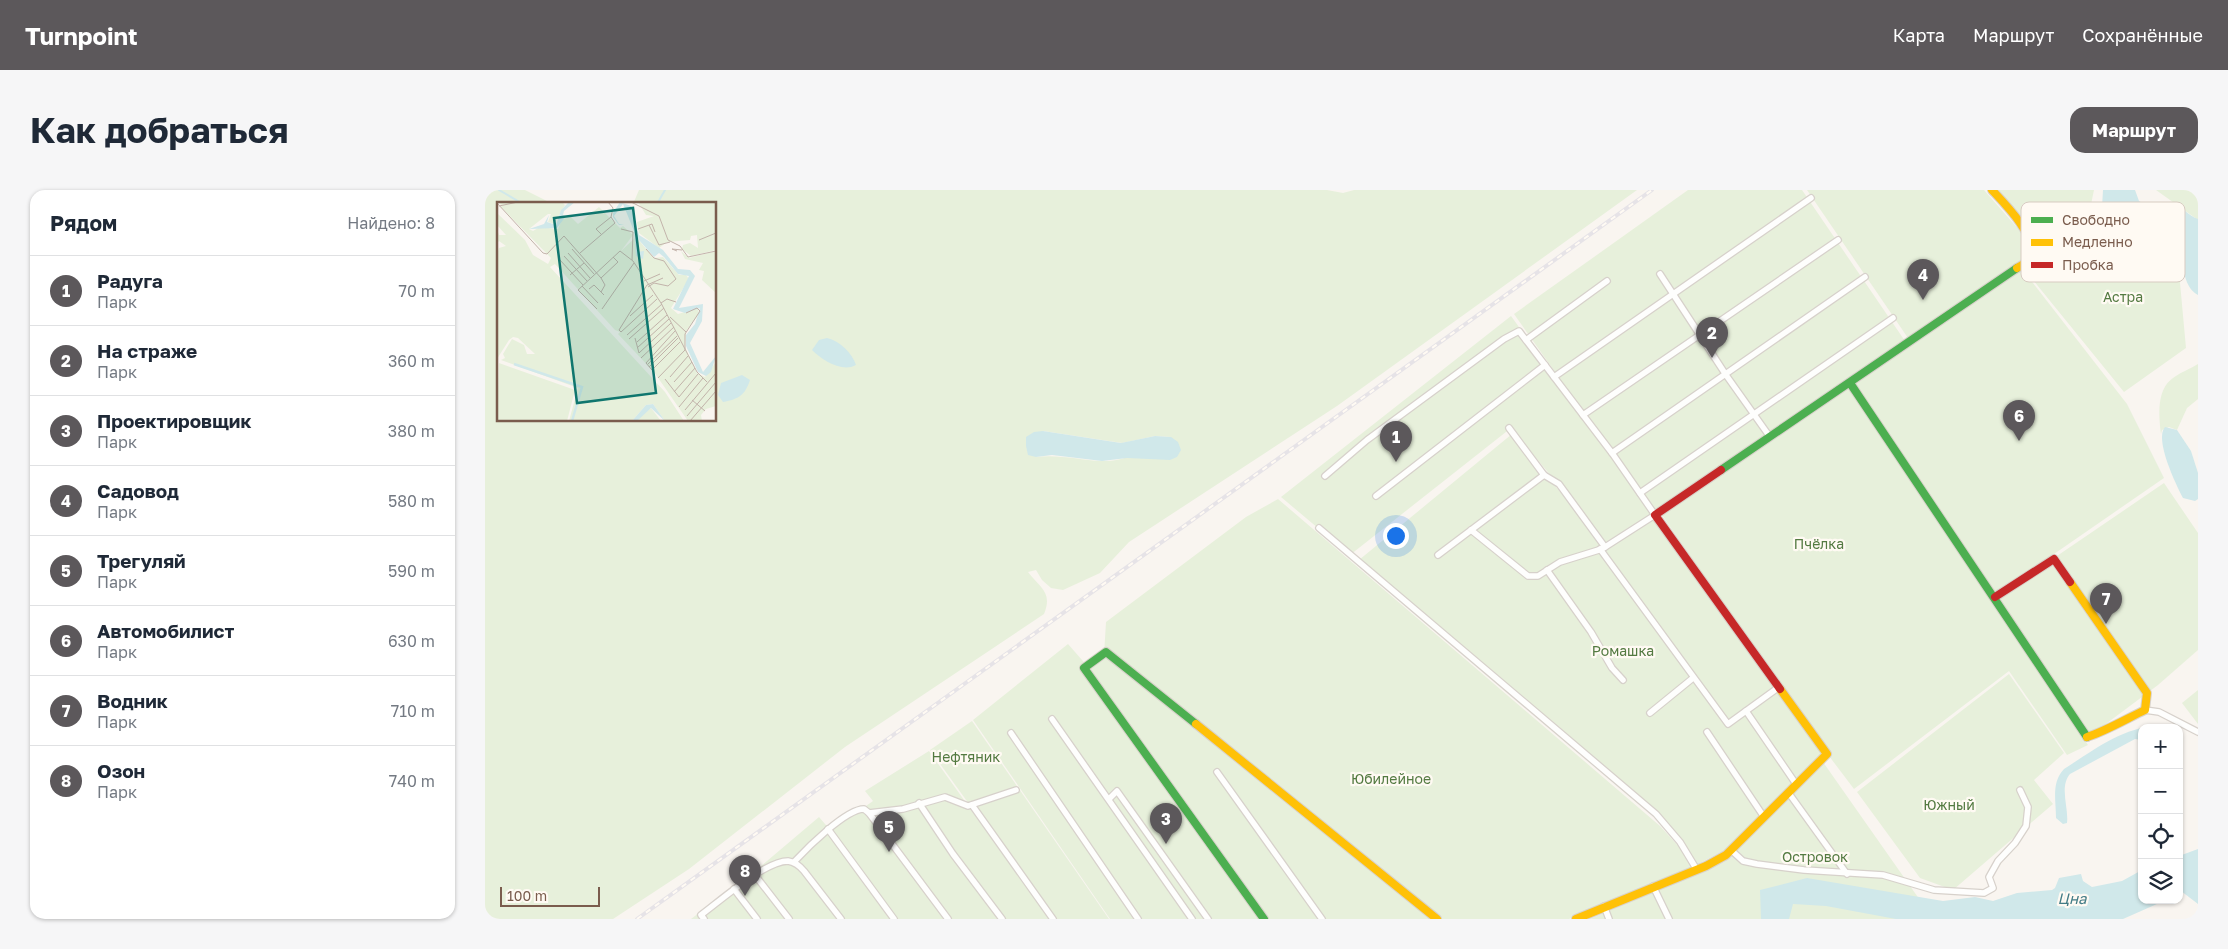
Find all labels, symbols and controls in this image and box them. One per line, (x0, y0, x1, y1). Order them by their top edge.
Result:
text: Turnpoint (25, 21, 138, 50)
text: Карта (1893, 24, 1945, 46)
text: Маршрут (1973, 24, 2054, 46)
text: Сохранённые (2082, 24, 2203, 46)
button: Маршрут (2070, 107, 2198, 153)
text: Как добраться (30, 109, 288, 151)
inset map (497, 202, 716, 421)
legend (2021, 202, 2185, 282)
text: Рядом (50, 210, 117, 236)
text: Свободно (2062, 211, 2130, 228)
text: Найдено: 8 (347, 213, 435, 233)
text: Медленно (2062, 233, 2133, 250)
text: Пробка (2062, 256, 2114, 273)
pin: 4 (1907, 259, 1939, 300)
text: Радуга (97, 269, 163, 292)
text: 1 (62, 281, 70, 301)
text: 70 m (398, 281, 435, 301)
park label: Астра (2103, 288, 2143, 305)
text: Парк (97, 292, 137, 312)
pin: 2 (1696, 317, 1728, 358)
text: На страже (97, 339, 197, 362)
text: 2 (61, 351, 71, 371)
text: 360 m (388, 351, 435, 371)
text: Парк (97, 362, 137, 382)
pin: 6 (2003, 400, 2035, 441)
text: Проектировщик (97, 409, 251, 432)
text: 3 (61, 421, 71, 441)
text: 380 m (388, 421, 435, 441)
pin: 1 (1380, 421, 1412, 462)
text: Парк (97, 432, 137, 452)
text: Садовод (97, 479, 179, 502)
text: 4 (61, 491, 71, 511)
text: 580 m (388, 491, 435, 511)
text: Парк (97, 502, 137, 522)
your location (1383, 523, 1409, 549)
park label: Пчёлка (1794, 535, 1844, 552)
text: Трегуляй (97, 549, 186, 572)
text: 5 (61, 561, 71, 581)
text: 590 m (388, 561, 435, 581)
text: Парк (97, 572, 137, 592)
pin: 7 (2090, 583, 2122, 624)
text: Автомобилист (97, 619, 234, 642)
text: 6 (61, 631, 71, 651)
text: 630 m (388, 631, 435, 651)
text: Парк (97, 642, 137, 662)
park label: Ромашка (1592, 642, 1654, 659)
text: Водник (97, 689, 168, 712)
text: 7 (62, 701, 70, 721)
text: 710 m (391, 701, 435, 721)
text: Парк (97, 712, 137, 732)
map controls (2138, 724, 2183, 904)
button: + (2138, 724, 2183, 769)
park label: Нефтяник (932, 748, 1000, 765)
text: Озон (97, 759, 145, 782)
button: − (2138, 769, 2183, 814)
park label: Юбилейное (1351, 770, 1431, 787)
text: 8 (61, 771, 71, 791)
text: 740 m (389, 771, 435, 791)
text: Парк (97, 782, 137, 802)
park label: Южный (1923, 796, 1975, 813)
pin: 3 (1150, 803, 1182, 844)
pin: 5 (873, 811, 905, 852)
button: locate (2138, 814, 2183, 859)
park label: Островок (1782, 848, 1848, 865)
pin: 8 (729, 855, 761, 896)
button: layers (2138, 859, 2183, 904)
scale bar (500, 884, 600, 907)
text: 100 m (507, 887, 547, 904)
water label: Цна (2057, 889, 2087, 907)

